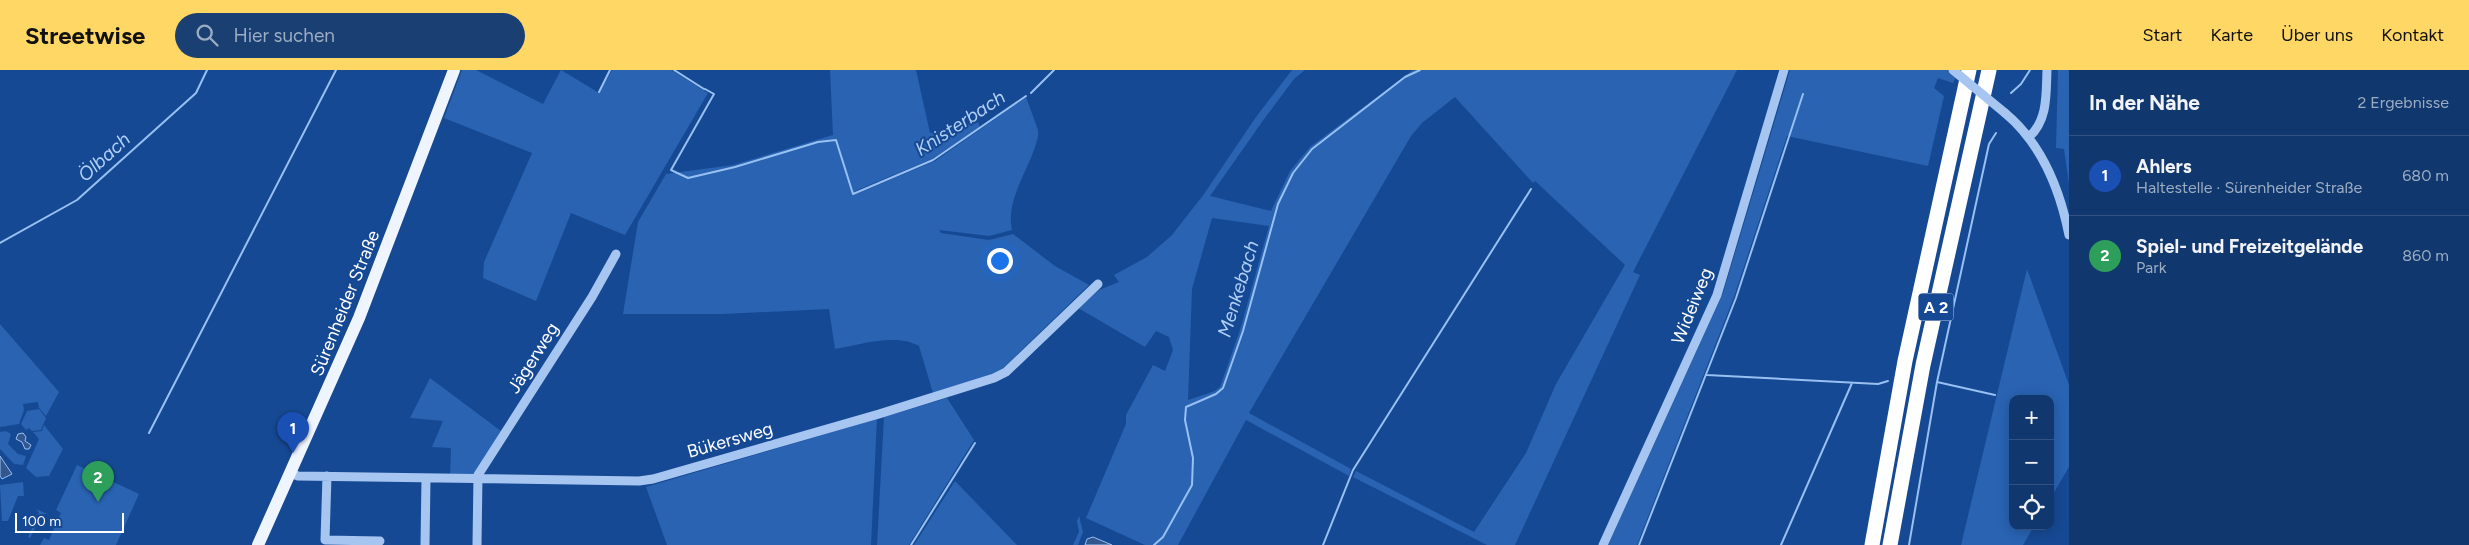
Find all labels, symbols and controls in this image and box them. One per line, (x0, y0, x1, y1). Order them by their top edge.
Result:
search box (175, 13, 525, 58)
text: Streetwise (25, 21, 145, 50)
icon: search (193, 21, 221, 49)
text: Hier suchen (233, 24, 335, 47)
text: Start (2143, 24, 2182, 46)
text: Karte (2210, 24, 2253, 46)
text: Über uns (2281, 24, 2353, 46)
text: Kontakt (2381, 24, 2444, 46)
water label: Knisterbach (911, 85, 1010, 161)
text: In der Nähe (2089, 90, 2200, 115)
text: 2 Ergebnisse (2357, 93, 2449, 112)
water label: Ölbach (73, 127, 135, 186)
text: Ahlers (2136, 155, 2192, 178)
text: 1 (2102, 166, 2108, 185)
text: 680 m (2402, 166, 2449, 185)
text: Haltestelle · Sürenheider Straße (2136, 178, 2362, 197)
street label: Sürenheider Straße (306, 227, 384, 379)
text: Spiel- und Freizeitgelände (2136, 235, 2363, 258)
water label: Menkebach (1212, 238, 1264, 340)
text: 2 (2100, 246, 2110, 265)
text: 860 m (2402, 246, 2449, 265)
your location (987, 248, 1013, 274)
text: Park (2136, 258, 2166, 277)
street label: Wideiweg (1667, 265, 1717, 347)
road number: A 2 (1918, 293, 1954, 320)
street label: Jägerweg (503, 319, 563, 397)
map controls (2009, 395, 2054, 530)
button: + (2009, 395, 2054, 440)
pin: 1 (277, 412, 309, 453)
street label: Bükersweg (685, 417, 775, 463)
button: − (2009, 440, 2054, 485)
pin: 2 (82, 461, 114, 502)
button: locate (2009, 485, 2054, 530)
scale bar (15, 510, 124, 533)
text: 100 m (22, 513, 61, 530)

